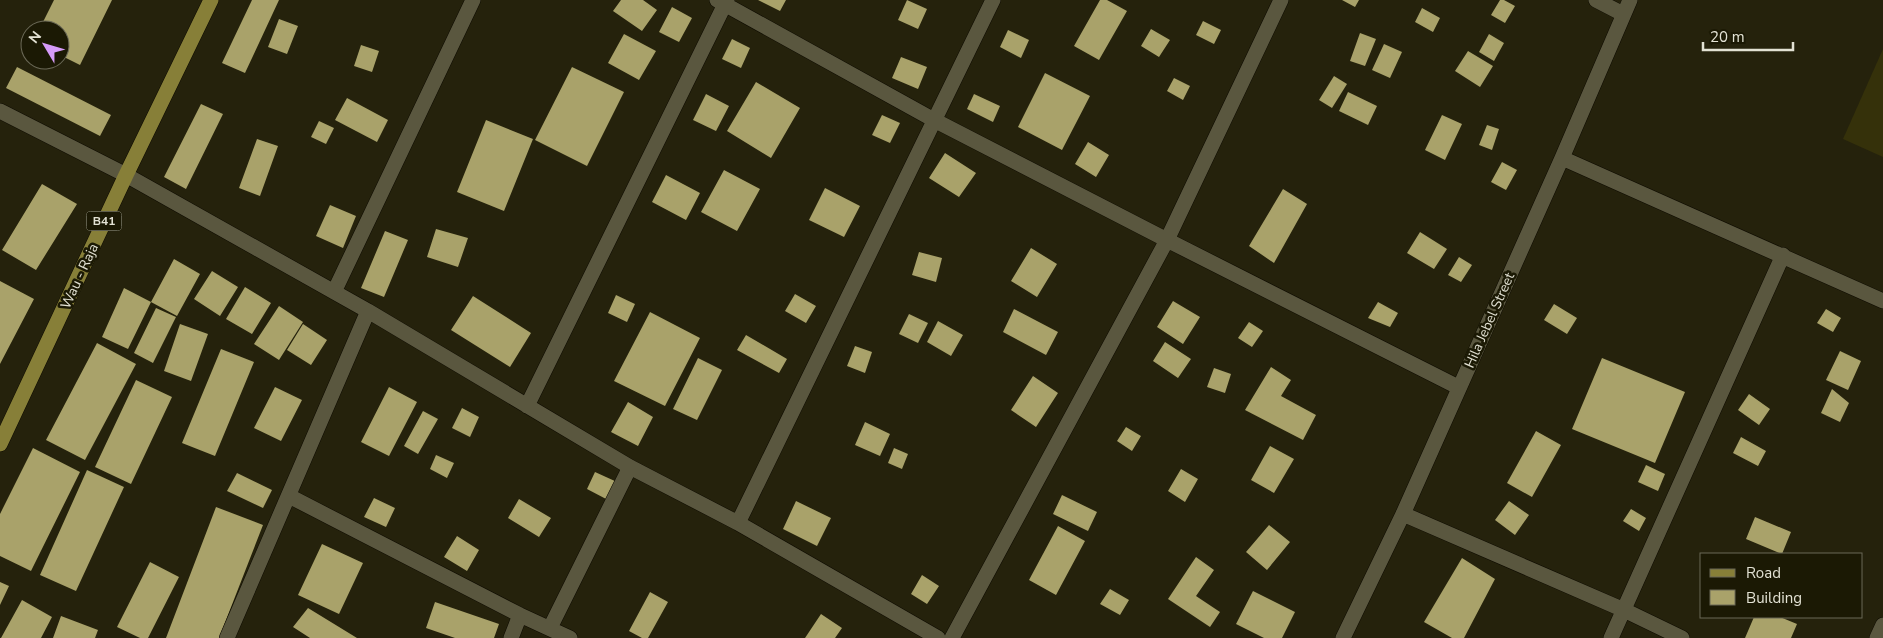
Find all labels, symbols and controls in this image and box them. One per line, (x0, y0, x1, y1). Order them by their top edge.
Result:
north arrow (20, 20, 70, 70)
scale bar (1703, 20, 1793, 52)
text: N (24, 27, 46, 47)
text: 20 m (1710, 27, 1745, 47)
road number: B41 (86, 212, 122, 230)
street label: Wau - Raja (56, 240, 103, 312)
street label: Hila Jebel Street (1460, 269, 1519, 371)
legend (1700, 553, 1863, 618)
text: Road (1746, 563, 1781, 583)
text: Building (1746, 588, 1802, 608)

